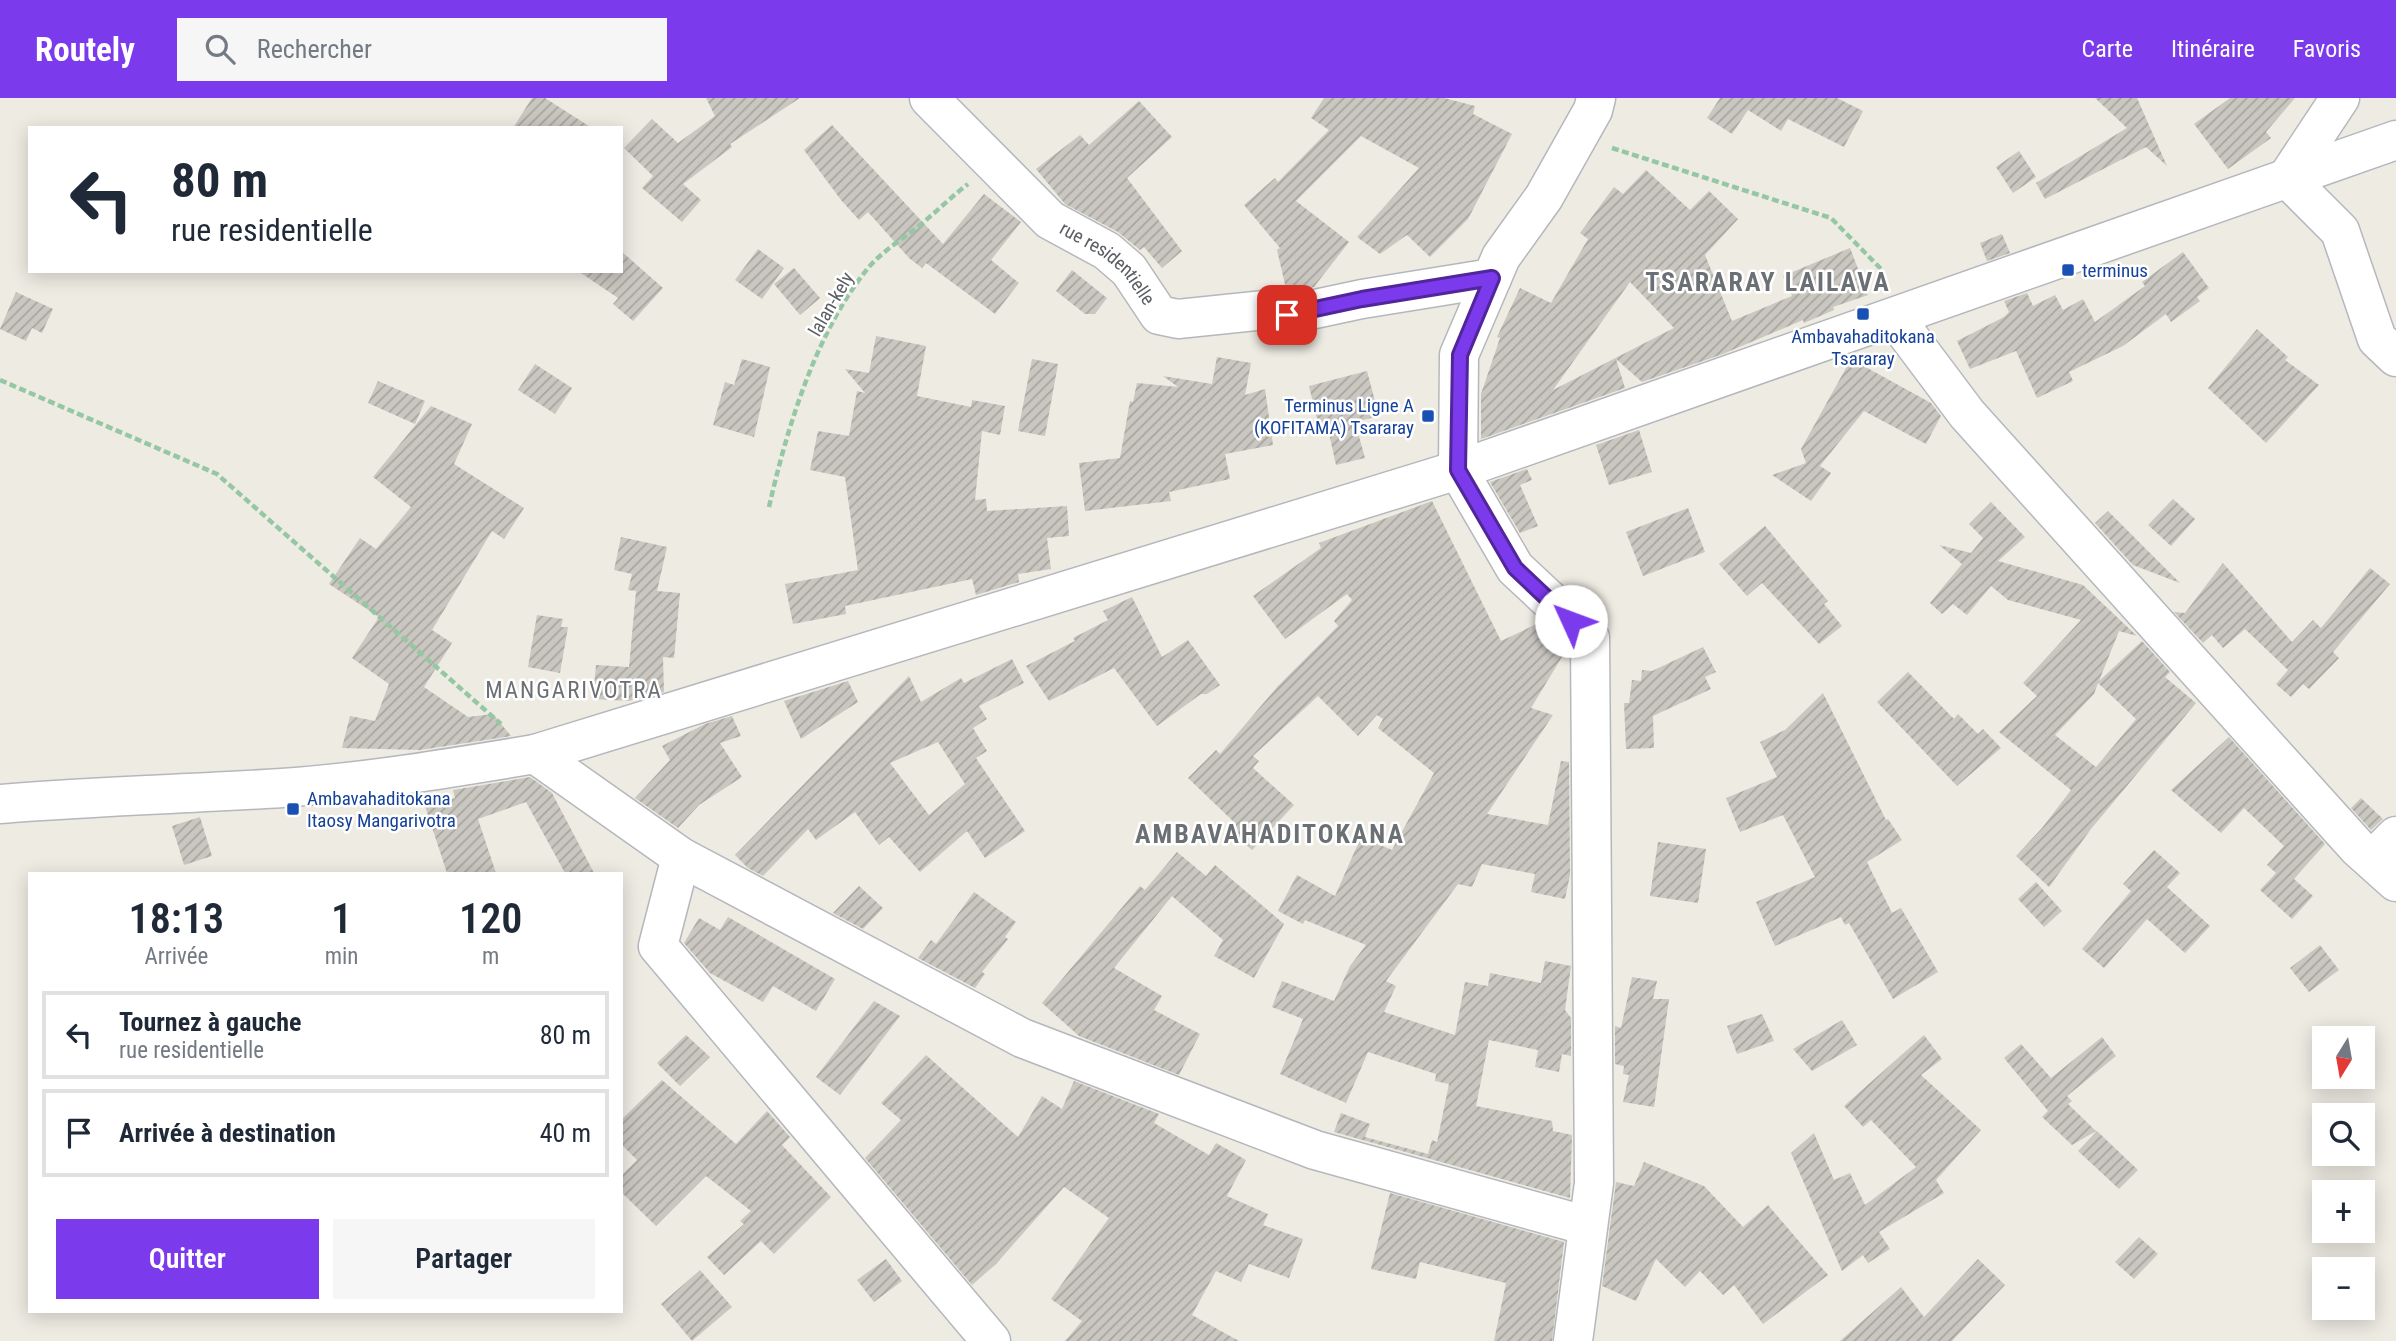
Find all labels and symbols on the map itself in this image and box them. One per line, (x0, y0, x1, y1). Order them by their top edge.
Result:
street label: rue residentielle (1056, 216, 1160, 309)
place label: terminus (2082, 259, 2148, 282)
marker: terminus (2060, 262, 2076, 278)
district label: TSARARAY LAILAVA (1645, 267, 1891, 297)
street label: lalan-kely (803, 268, 859, 340)
pin (1257, 285, 1317, 345)
marker: Ambavahaditokana Tsararay (1855, 306, 1871, 322)
place label: Ambavahaditokana Tsararay (1791, 325, 1935, 370)
place label: Terminus Ligne A (KOFITAMA) Tsararay (1254, 394, 1414, 439)
marker: Terminus Ligne A (KOFITAMA) Tsararay (1420, 408, 1436, 424)
position arrow (1534, 584, 1608, 658)
district label: MANGARIVOTRA (485, 677, 663, 704)
place label: Ambavahaditokana Itaosy Mangarivotra (307, 787, 456, 832)
marker: Ambavahaditokana Itaosy Mangarivotra (285, 801, 301, 817)
district label: AMBAVAHADITOKANA (1135, 819, 1405, 849)
north arrow (2312, 1026, 2375, 1088)

